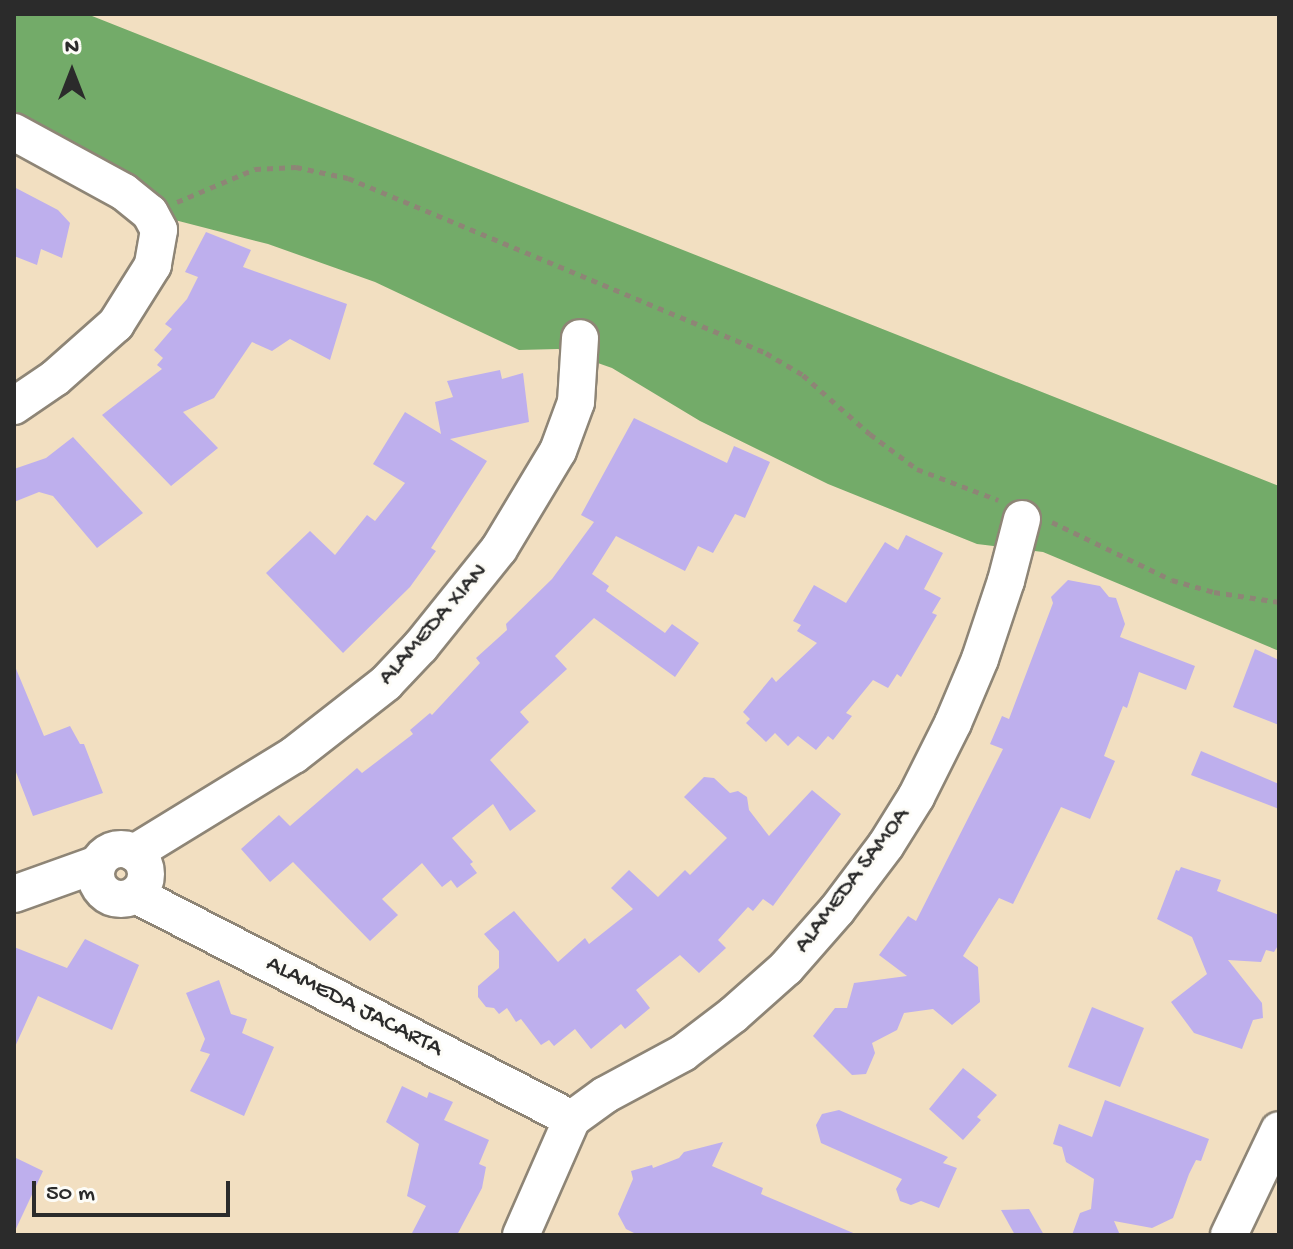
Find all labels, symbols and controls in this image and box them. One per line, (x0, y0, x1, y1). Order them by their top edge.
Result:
north arrow (32, 32, 112, 112)
text: N (65, 35, 79, 61)
street label: ALAMEDA XIAN (373, 558, 495, 692)
street label: ALAMEDA SAMOA (789, 803, 917, 959)
street label: ALAMEDA JACARTA (261, 950, 447, 1064)
scale bar (36, 1165, 234, 1215)
text: 50 m (46, 1180, 95, 1209)

